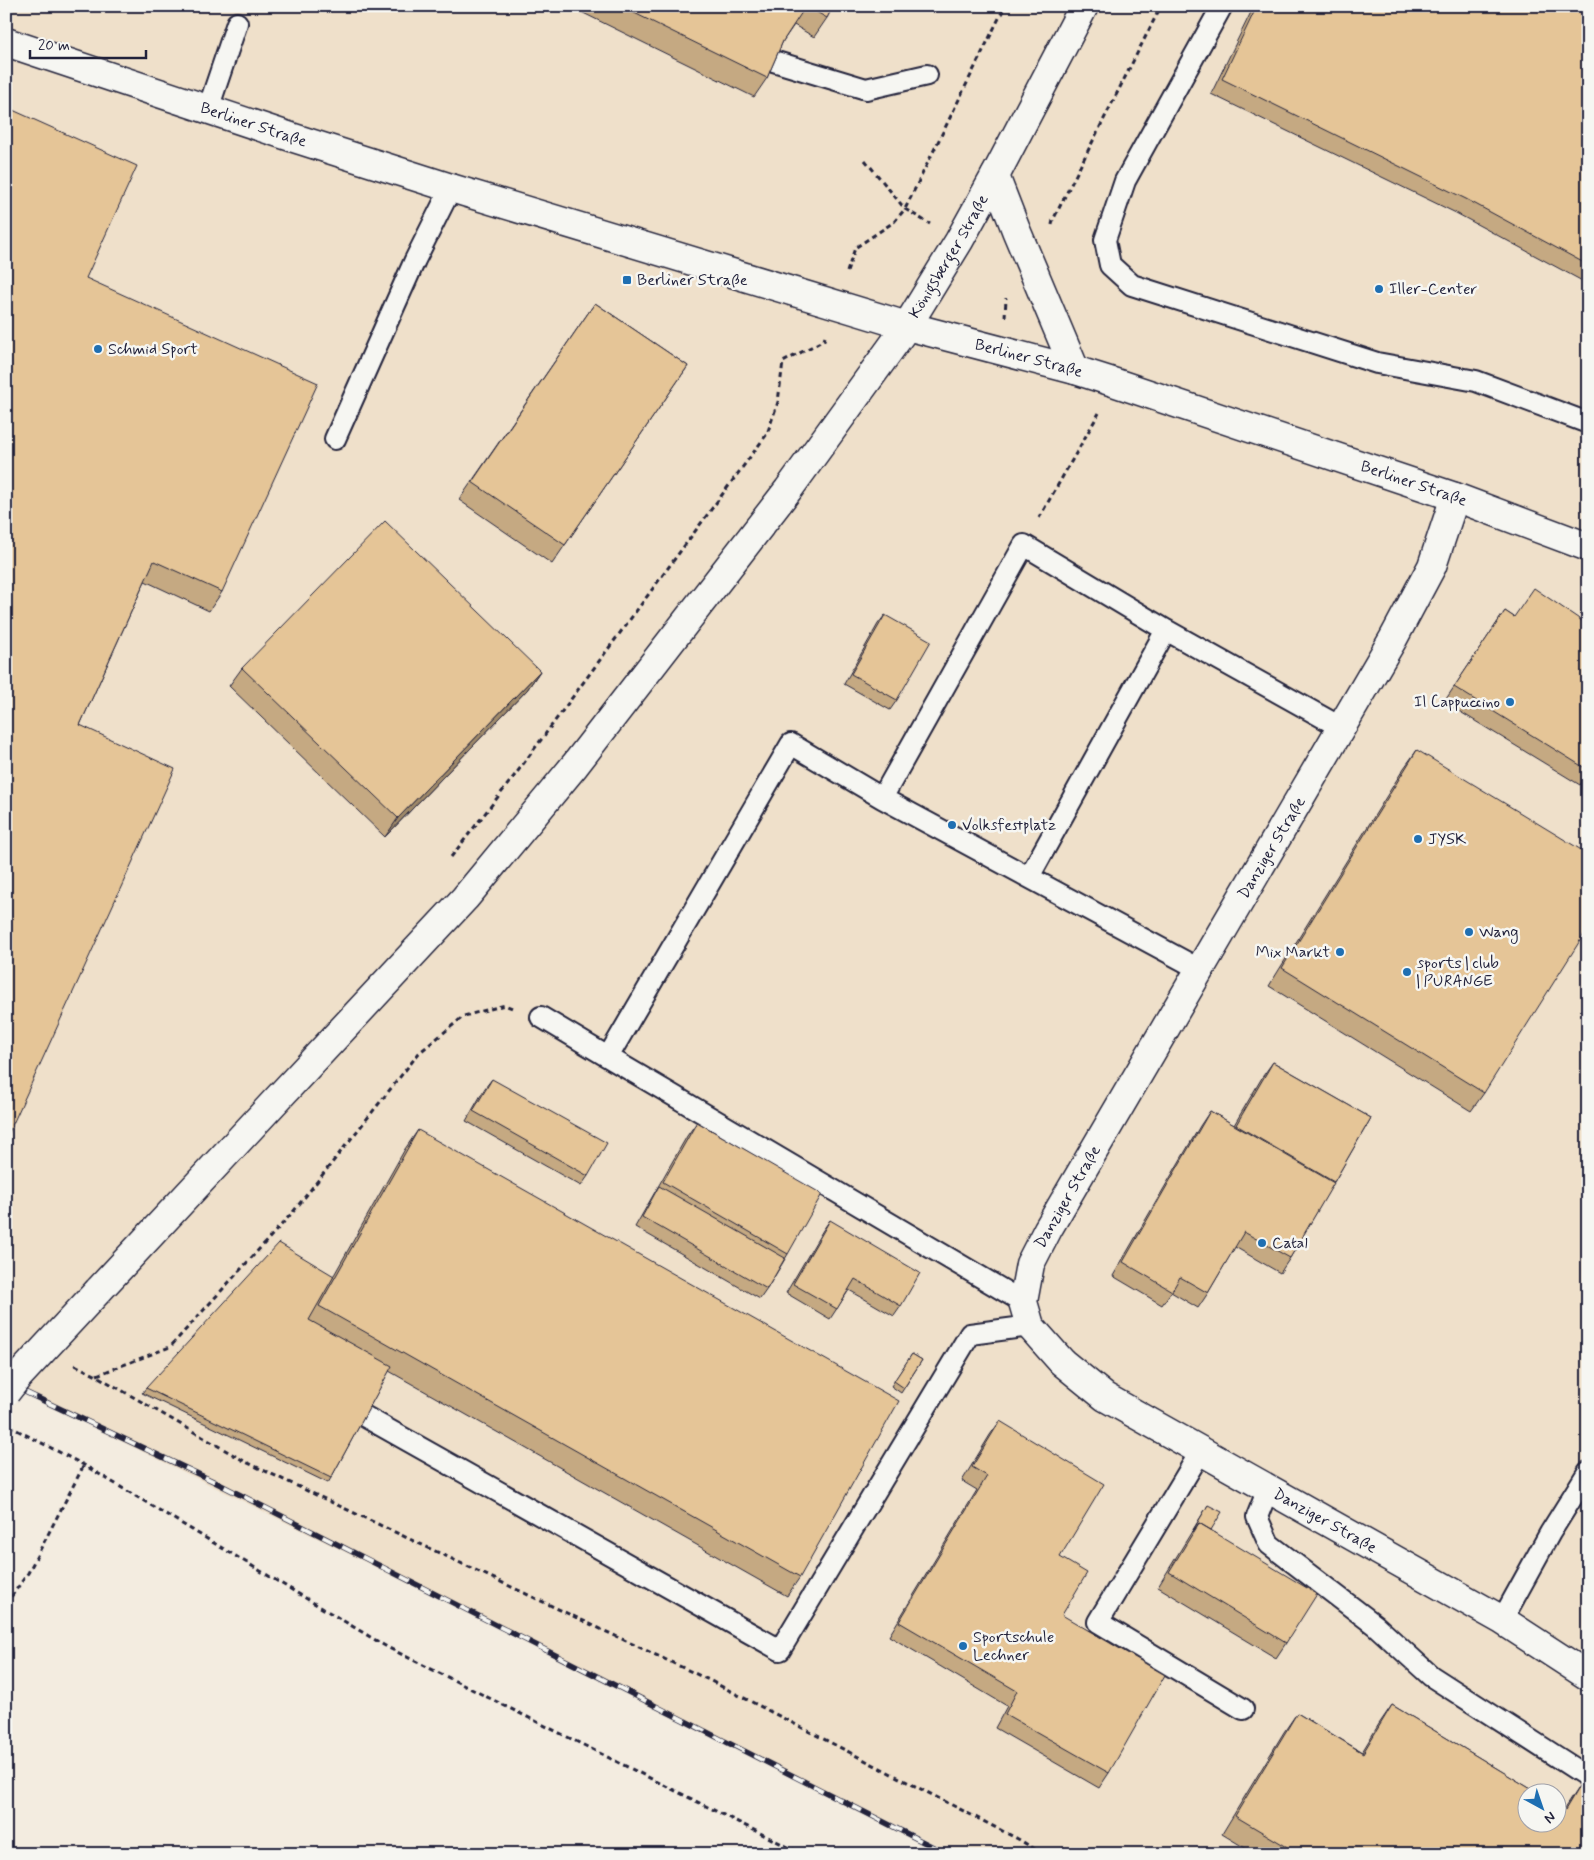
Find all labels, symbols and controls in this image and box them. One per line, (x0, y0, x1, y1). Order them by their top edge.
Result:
scale bar (30, 28, 146, 60)
text: 20 m (38, 36, 70, 56)
street label: Berliner Straße (198, 97, 310, 152)
street label: Königsberger Straße (904, 191, 993, 322)
place label: Berliner Straße (637, 270, 748, 291)
marker: Berliner Straße (621, 274, 633, 286)
place label: Iller-Center (1389, 279, 1478, 300)
marker: Iller-Center (1373, 283, 1385, 295)
street label: Berliner Straße (973, 334, 1086, 382)
place label: Schmid Sport (108, 339, 198, 360)
marker: Schmid Sport (92, 343, 104, 355)
street label: Berliner Straße (1358, 456, 1470, 511)
place label: Il Cappuccino (1414, 692, 1500, 713)
marker: Il Cappuccino (1504, 696, 1516, 708)
street label: Danziger Straße (1233, 793, 1311, 903)
place label: Volksfestplatz (962, 815, 1056, 836)
marker: Volksfestplatz (946, 819, 958, 831)
place label: JYSK (1428, 829, 1467, 850)
marker: JYSK (1412, 833, 1424, 845)
place label: Wang (1479, 922, 1519, 944)
marker: Wang (1463, 926, 1475, 938)
place label: Mix Markt (1256, 942, 1330, 963)
marker: Mix Markt (1334, 946, 1346, 958)
place label: sports | club | PURANGE (1417, 953, 1499, 992)
marker: sports | club | PURANGE (1401, 966, 1413, 978)
street label: Danziger Straße (1030, 1142, 1106, 1252)
place label: Catal (1272, 1233, 1308, 1254)
marker: Catal (1256, 1237, 1268, 1249)
street label: Danziger Straße (1270, 1483, 1381, 1558)
place label: Sportschule Lechner (973, 1627, 1054, 1666)
marker: Sportschule Lechner (957, 1640, 969, 1652)
north arrow (1516, 1782, 1566, 1832)
text: N (1540, 1807, 1559, 1827)

